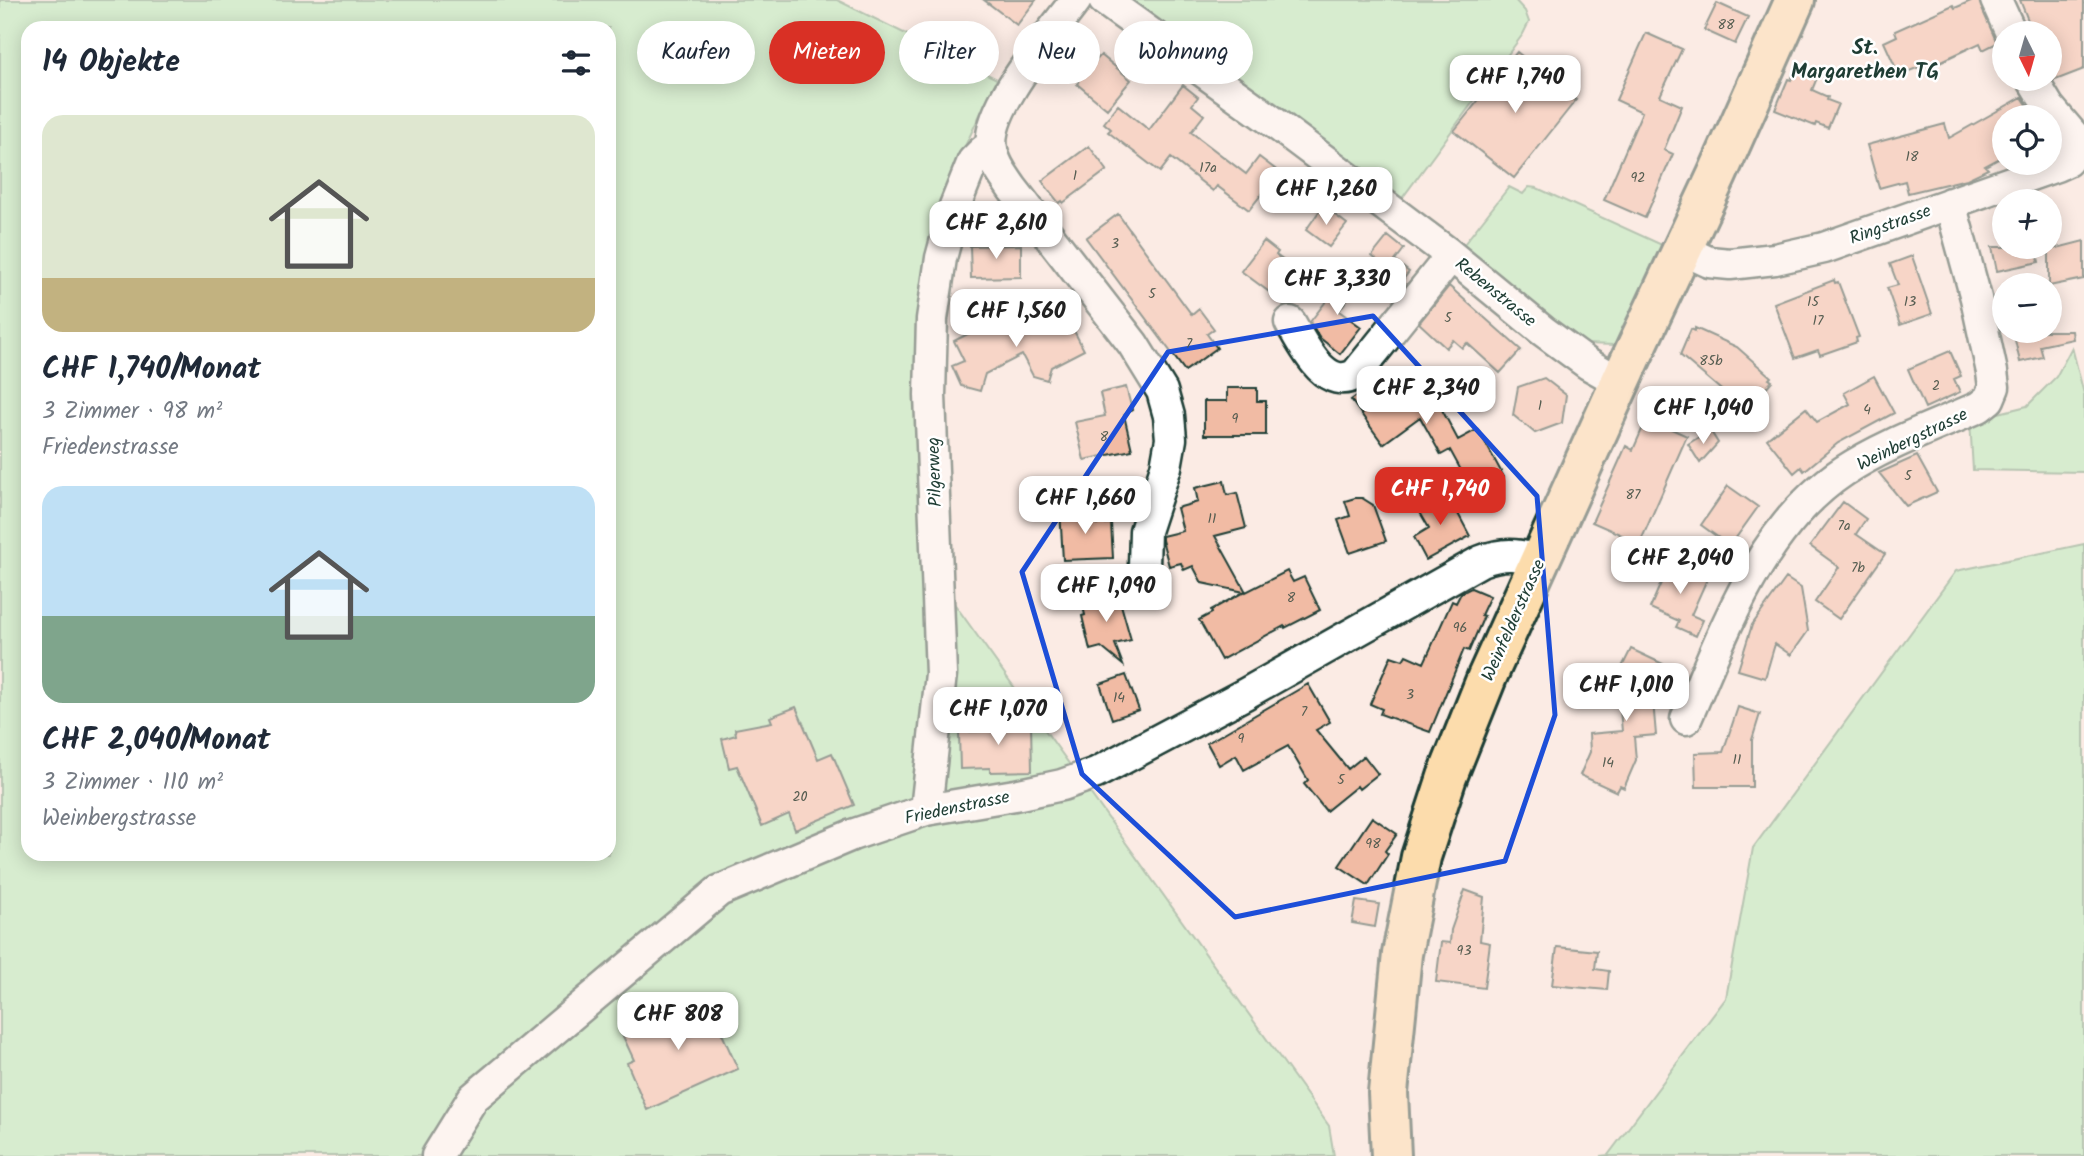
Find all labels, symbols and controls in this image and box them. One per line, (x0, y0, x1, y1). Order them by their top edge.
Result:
house number: 88 (1718, 14, 1735, 36)
chip: Kaufen (637, 21, 755, 84)
chip: Mieten (769, 21, 885, 84)
chip: Filter (899, 21, 999, 84)
chip: Neu (1013, 21, 1100, 84)
chip: Wohnung (1114, 21, 1253, 84)
north arrow (1992, 21, 2062, 91)
map controls (1992, 21, 2062, 343)
district label: St. Margarethen TG (1791, 32, 1939, 89)
text: 14 Objekte (42, 39, 180, 87)
icon: filters (557, 44, 595, 82)
pin: CHF 1,740 (1435, 55, 1595, 115)
text: CHF 1,740 (1466, 60, 1564, 96)
button: locate (1992, 105, 2062, 175)
house number: 18 (1906, 146, 1919, 168)
house number: 17a (1199, 157, 1217, 179)
icon: home (256, 161, 382, 287)
house number: 1 (1073, 165, 1077, 187)
house number: 92 (1631, 167, 1645, 189)
pin: CHF 1,260 (1246, 168, 1406, 227)
text: CHF 1,260 (1275, 172, 1377, 208)
button: + (1992, 189, 2062, 259)
street label: Ringstrasse (1845, 197, 1936, 254)
pin: CHF 2,610 (916, 202, 1076, 261)
text: CHF 2,610 (945, 206, 1047, 242)
house number: 3 (1111, 233, 1119, 255)
street label: Rebenstrasse (1448, 251, 1542, 335)
pin: CHF 3,330 (1257, 258, 1417, 317)
text: CHF 3,330 (1284, 262, 1390, 298)
button: − (1992, 273, 2062, 343)
house number: 5 (1148, 283, 1157, 305)
pin: CHF 1,560 (936, 290, 1096, 349)
house number: 15 (1807, 291, 1820, 313)
house number: 13 (1904, 291, 1916, 313)
text: CHF 1,560 (966, 294, 1066, 330)
house number: 5 (1444, 307, 1453, 329)
house number: 17 (1813, 310, 1824, 332)
house number: 7 (1186, 333, 1193, 355)
text: CHF 1,740/Monat (42, 346, 261, 394)
house number: 85b (1699, 350, 1723, 372)
pin: CHF 2,340 (1346, 366, 1506, 426)
text: CHF 2,340 (1373, 371, 1479, 407)
house number: 2 (1932, 375, 1940, 397)
pin: CHF 1,040 (1623, 386, 1783, 446)
text: CHF 1,040 (1653, 391, 1753, 427)
text: 3 Zimmer · 98 m² (42, 394, 222, 430)
house number: 1 (1538, 395, 1542, 417)
house number: 4 (1863, 399, 1871, 421)
street label: Weinbergstrasse (1852, 401, 1973, 480)
house number: 9 (1232, 408, 1239, 430)
house number: 8 (1100, 426, 1109, 448)
text: Friedenstrasse (42, 430, 179, 466)
street label: Pilgerweg (920, 437, 951, 507)
house number: 5 (1904, 465, 1913, 487)
pin: CHF 1,740 (1360, 468, 1520, 527)
text: CHF 1,740 (1391, 472, 1489, 508)
pin: CHF 1,660 (1005, 476, 1165, 536)
text: CHF 1,660 (1035, 481, 1135, 517)
house number: 87 (1626, 484, 1641, 506)
house number: 11 (1208, 508, 1216, 530)
house number: 7a (1837, 515, 1851, 537)
icon: home (256, 532, 382, 658)
pin: CHF 2,040 (1600, 536, 1760, 596)
text: CHF 2,040 (1627, 541, 1733, 577)
street label: Weinfelderstrasse (1475, 555, 1554, 686)
house number: 7b (1851, 557, 1866, 579)
pin: CHF 1,090 (1026, 564, 1186, 624)
text: CHF 1,090 (1057, 569, 1155, 605)
house number: 8 (1287, 587, 1296, 609)
house number: 96 (1453, 617, 1467, 639)
pin: CHF 1,010 (1546, 664, 1706, 723)
text: CHF 1,010 (1579, 668, 1673, 704)
house number: 3 (1406, 684, 1414, 706)
house number: 14 (1113, 687, 1125, 709)
pin: CHF 1,070 (918, 688, 1078, 747)
text: CHF 1,070 (949, 692, 1047, 728)
house number: 7 (1301, 701, 1308, 723)
text: CHF 2,040/Monat (42, 717, 271, 765)
house number: 9 (1238, 728, 1245, 750)
house number: 11 (1733, 749, 1741, 771)
house number: 14 (1602, 752, 1614, 774)
text: 3 Zimmer · 110 m² (42, 765, 223, 801)
house number: 5 (1337, 769, 1346, 791)
street label: Friedenstrasse (902, 783, 1013, 834)
house number: 20 (792, 786, 808, 808)
text: Weinbergstrasse (42, 801, 196, 837)
house number: 98 (1365, 833, 1381, 855)
house number: 93 (1457, 940, 1471, 962)
pin: CHF 808 (613, 992, 743, 1052)
text: CHF 808 (633, 997, 723, 1033)

